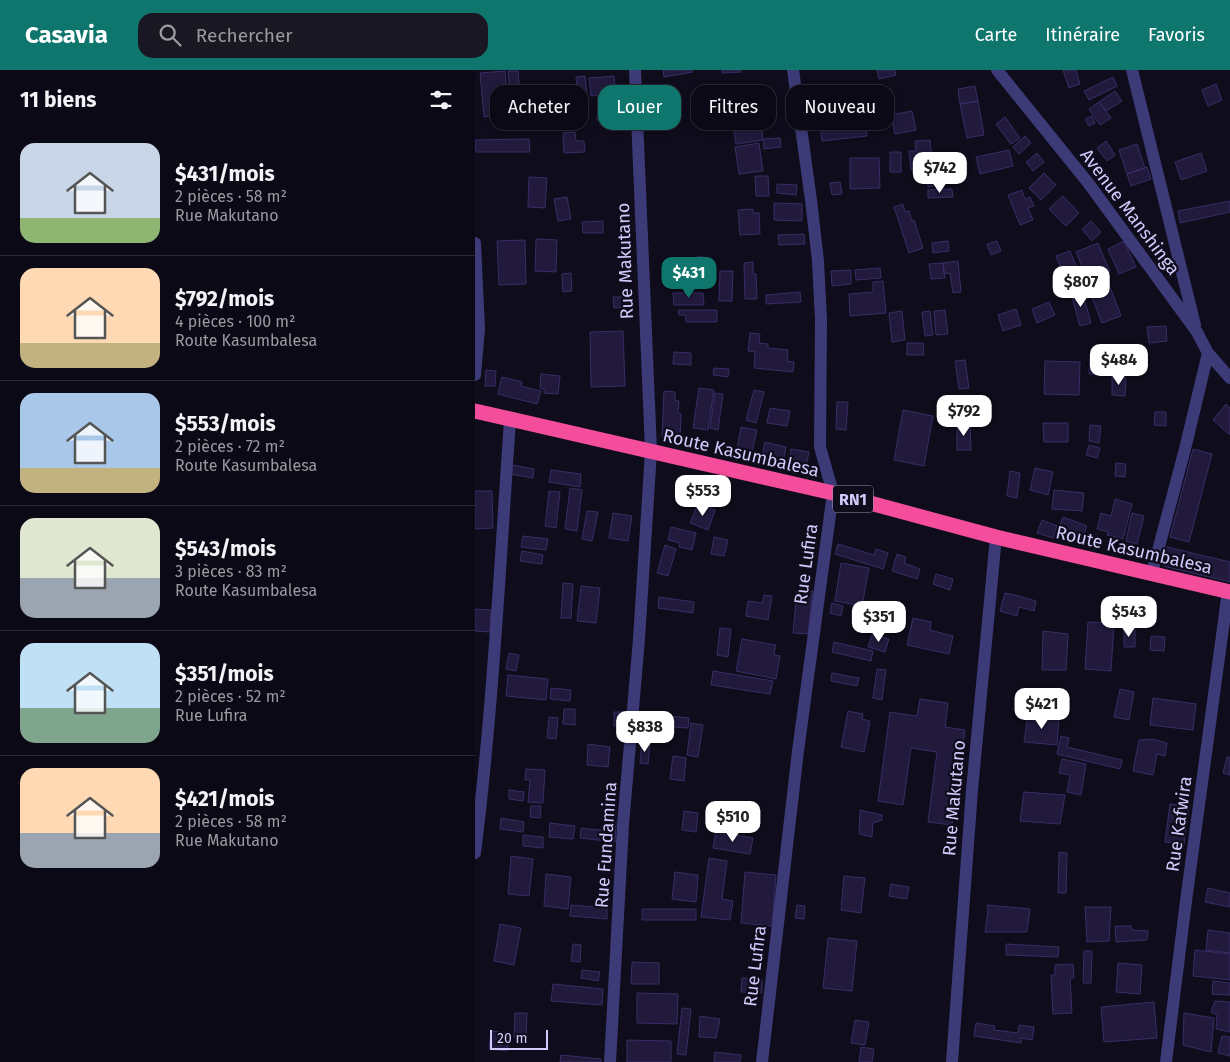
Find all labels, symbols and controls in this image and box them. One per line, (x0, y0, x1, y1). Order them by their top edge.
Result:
search box (138, 13, 488, 58)
text: Casavia (25, 21, 108, 49)
icon: search (156, 21, 184, 49)
text: Rechercher (196, 24, 293, 47)
text: Carte (975, 24, 1017, 46)
text: Itinéraire (1045, 24, 1120, 46)
text: Favoris (1148, 24, 1205, 46)
chip: Acheter (490, 85, 588, 130)
chip: Louer (598, 85, 681, 130)
chip: Filtres (691, 85, 776, 130)
chip: Nouveau (786, 85, 894, 130)
icon: filters (427, 86, 455, 114)
text: 11 biens (20, 87, 96, 113)
street label: Avenue Manshinga (1075, 145, 1185, 279)
pin: $742 (910, 152, 970, 194)
text: $742 (924, 158, 956, 177)
text: $431/mois (175, 161, 275, 187)
icon: home (60, 163, 120, 223)
text: 2 pièces · 58 m² (175, 187, 287, 206)
street label: Rue Makutano (612, 202, 638, 320)
text: Rue Makutano (175, 206, 279, 225)
pin: $431 (659, 256, 719, 299)
text: $431 (673, 263, 705, 282)
pin: $807 (1051, 266, 1111, 308)
text: $807 (1064, 272, 1098, 291)
text: $792/mois (175, 286, 274, 312)
icon: home (60, 288, 120, 348)
text: 4 pièces · 100 m² (175, 312, 295, 331)
text: Route Kasumbalesa (175, 331, 317, 350)
pin: $484 (1089, 344, 1149, 386)
text: $484 (1101, 350, 1137, 369)
pin: $792 (934, 394, 994, 437)
text: $792 (948, 401, 980, 420)
text: $553/mois (175, 411, 276, 437)
icon: home (60, 413, 120, 473)
street label: Route Kasumbalesa (661, 424, 821, 482)
text: 2 pièces · 72 m² (175, 437, 285, 456)
text: Route Kasumbalesa (175, 456, 317, 475)
pin: $553 (673, 474, 733, 517)
text: $553 (686, 481, 720, 500)
road number: RN1 (833, 486, 873, 512)
street label: Route Kasumbalesa (1054, 521, 1214, 579)
street label: Rue Lufira (789, 522, 823, 606)
text: $543/mois (175, 536, 276, 562)
icon: home (60, 538, 120, 598)
text: 3 pièces · 83 m² (175, 562, 287, 581)
text: Route Kasumbalesa (175, 581, 317, 600)
pin: $543 (1099, 596, 1159, 638)
pin: $351 (849, 600, 909, 643)
text: $543 (1112, 602, 1146, 621)
text: $351 (863, 607, 895, 626)
text: $351/mois (175, 661, 274, 687)
icon: home (60, 663, 120, 723)
text: 2 pièces · 52 m² (175, 687, 286, 706)
pin: $421 (1012, 688, 1072, 730)
text: $421 (1026, 694, 1058, 713)
text: Rue Lufira (175, 706, 248, 725)
pin: $838 (615, 710, 675, 753)
text: $838 (627, 717, 663, 736)
street label: Rue Makutano (938, 739, 970, 857)
street label: Rue Kafwira (1161, 775, 1197, 873)
street label: Rue Fundamina (591, 781, 621, 909)
text: $421/mois (175, 786, 274, 812)
icon: home (60, 788, 120, 848)
pin: $510 (703, 800, 763, 843)
text: $510 (716, 807, 750, 826)
text: 2 pièces · 58 m² (175, 812, 287, 831)
text: Rue Makutano (175, 831, 279, 850)
street label: Rue Lufira (739, 924, 771, 1008)
scale bar (490, 1027, 547, 1050)
text: 20 m (497, 1030, 527, 1047)

